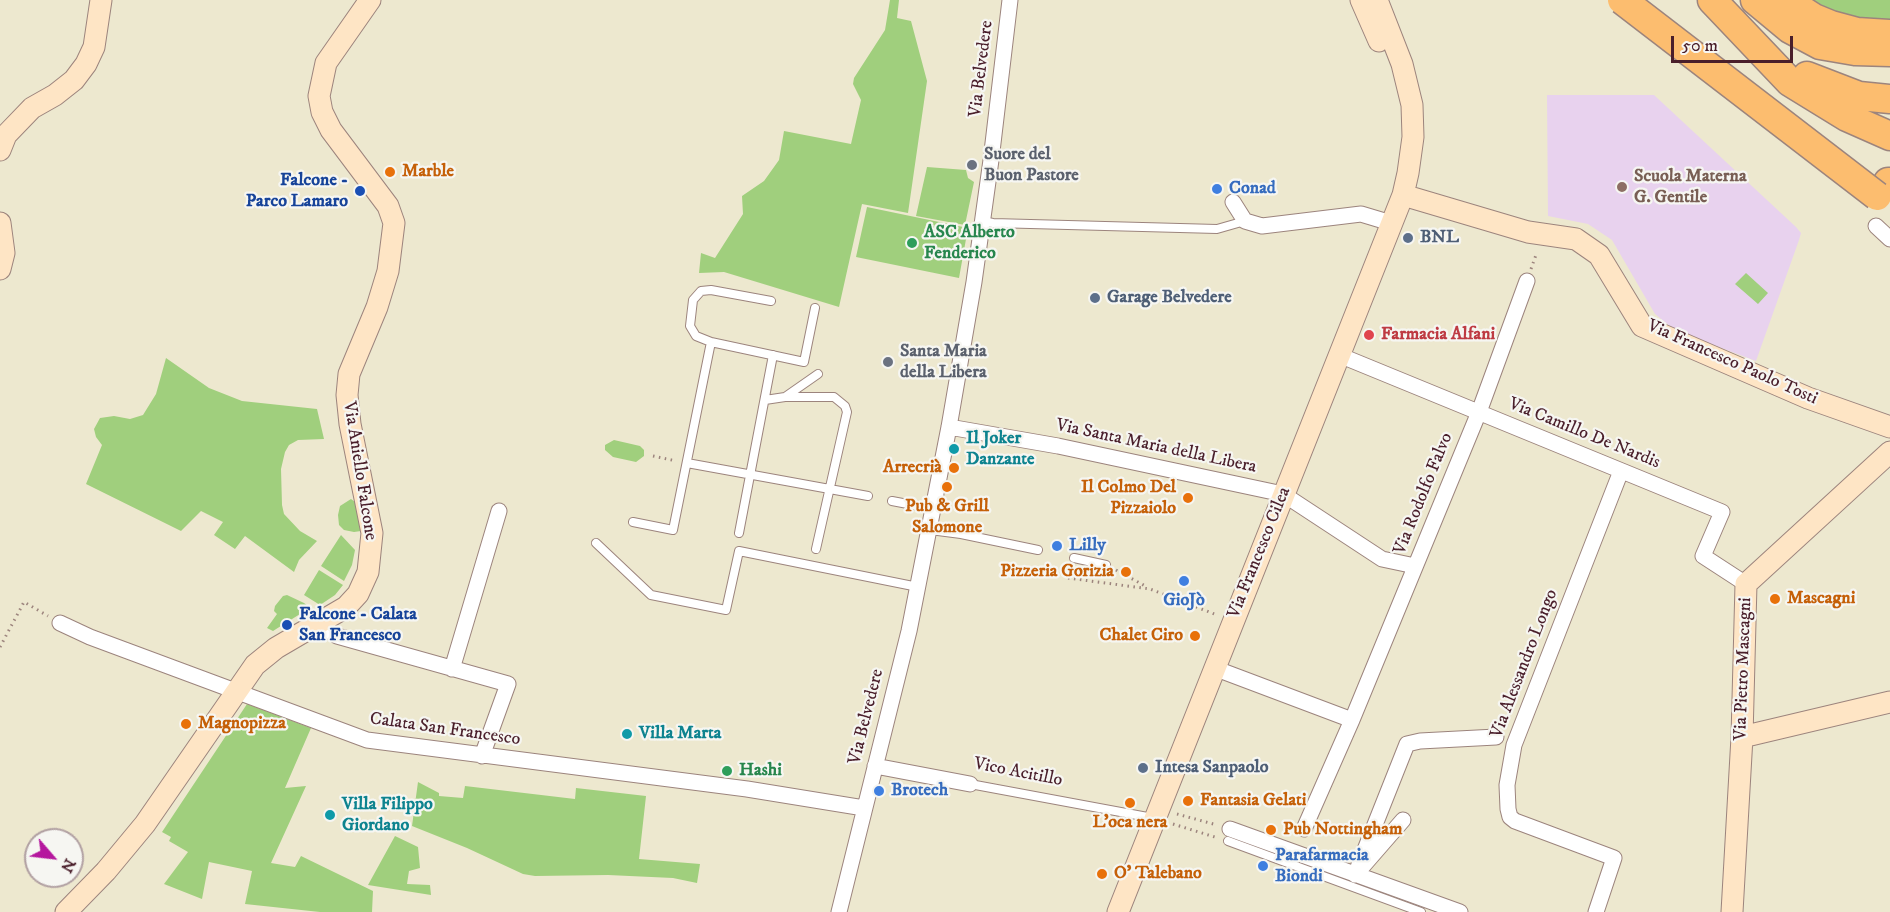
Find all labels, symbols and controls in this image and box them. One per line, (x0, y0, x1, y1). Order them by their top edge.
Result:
street label: Via Belvedere (965, 19, 999, 119)
scale bar (1674, 24, 1796, 62)
text: 50 m (1682, 35, 1718, 57)
place label: Suore del Buon Pastore (984, 144, 1079, 186)
marker: Suore del Buon Pastore (965, 158, 979, 172)
place label: Marble (402, 161, 454, 183)
marker: Marble (383, 165, 397, 179)
place label: Scuola Materna G. Gentile (1634, 166, 1747, 208)
place label: Falcone - Parco Lamaro (246, 170, 348, 213)
place label: Conad (1229, 178, 1276, 200)
marker: Scuola Materna G. Gentile (1615, 180, 1629, 194)
marker: Conad (1210, 182, 1224, 196)
marker: Falcone - Parco Lamaro (353, 184, 367, 198)
place label: ASC Alberto Fenderico (924, 222, 1015, 264)
place label: BNL (1420, 227, 1459, 249)
marker: BNL (1401, 231, 1415, 245)
marker: ASC Alberto Fenderico (905, 236, 919, 250)
place label: Garage Belvedere (1107, 287, 1232, 309)
marker: Garage Belvedere (1088, 291, 1102, 305)
street label: Via Francesco Paolo Tosti (1643, 316, 1821, 410)
place label: Farmacia Alfani (1381, 324, 1495, 346)
marker: Farmacia Alfani (1362, 328, 1376, 342)
place label: Santa Maria della Libera (900, 341, 987, 384)
marker: Santa Maria della Libera (881, 355, 895, 369)
street label: Via Camillo De Nardis (1505, 394, 1663, 474)
street label: Via Aniello Falcone (337, 400, 381, 542)
street label: Via Santa Maria della Libera (1054, 415, 1258, 479)
place label: Il Joker Danzante (966, 428, 1034, 470)
street label: Via Rodolfo Falvo (1390, 430, 1458, 558)
marker: Il Joker Danzante (947, 442, 961, 456)
place label: Arrecrià (883, 457, 942, 479)
marker: Arrecrià (947, 461, 961, 475)
place label: Il Colmo Del Pizzaiolo (1081, 477, 1176, 520)
marker: Pub & Grill Salomone (940, 480, 954, 494)
street label: Via Francesco Cilea (1224, 484, 1296, 622)
marker: Il Colmo Del Pizzaiolo (1181, 491, 1195, 505)
place label: Pub & Grill Salomone (905, 496, 989, 538)
place label: Lilly (1069, 535, 1106, 557)
marker: Lilly (1050, 539, 1064, 553)
place label: Pizzeria Gorizia (1000, 561, 1114, 583)
marker: Pizzeria Gorizia (1119, 565, 1133, 579)
marker: GioJò (1177, 574, 1191, 588)
street label: Via Alessandro Longo (1487, 587, 1563, 741)
place label: Mascagni (1787, 588, 1855, 610)
place label: GioJò (1163, 590, 1205, 612)
marker: Mascagni (1768, 592, 1782, 606)
street label: Via Pietro Mascagni (1731, 597, 1757, 741)
place label: Falcone - Calata San Francesco (299, 604, 417, 646)
marker: Falcone - Calata San Francesco (280, 618, 294, 632)
place label: Chalet Ciro (1100, 625, 1183, 647)
marker: Chalet Ciro (1188, 629, 1202, 643)
street label: Via Belvedere (845, 667, 889, 767)
street label: Calata San Francesco (368, 709, 522, 751)
place label: Magnopizza (198, 713, 286, 735)
marker: Magnopizza (179, 717, 193, 731)
place label: Villa Marta (639, 723, 721, 745)
marker: Villa Marta (620, 727, 634, 741)
street label: Vico Acitillo (972, 754, 1064, 792)
place label: Intesa Sanpaolo (1155, 757, 1268, 779)
place label: Hashi (739, 760, 782, 782)
marker: Intesa Sanpaolo (1136, 761, 1150, 775)
marker: Hashi (720, 764, 734, 778)
place label: Brotech (891, 780, 948, 802)
marker: Brotech (872, 784, 886, 798)
place label: Fantasia Gelati (1200, 790, 1307, 812)
place label: Villa Filippo Giordano (342, 794, 433, 836)
marker: Fantasia Gelati (1181, 794, 1195, 808)
marker: L'oca nera (1123, 796, 1137, 810)
marker: Villa Filippo Giordano (323, 808, 337, 822)
place label: L'oca nera (1092, 812, 1168, 834)
place label: Pub Nottingham (1283, 819, 1403, 841)
marker: Pub Nottingham (1264, 823, 1278, 837)
north arrow (24, 828, 84, 888)
place label: Parafarmacia Biondi (1275, 845, 1369, 888)
text: N (56, 855, 80, 876)
marker: Parafarmacia Biondi (1256, 859, 1270, 873)
place label: O' Talebano (1114, 863, 1202, 885)
marker: O' Talebano (1095, 867, 1109, 881)

